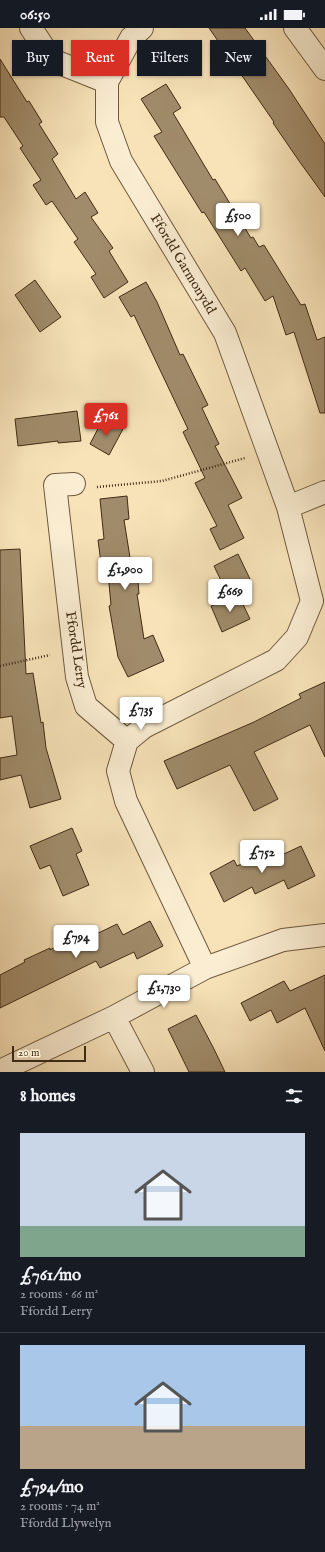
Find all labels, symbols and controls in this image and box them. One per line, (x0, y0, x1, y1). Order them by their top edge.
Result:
text: 06:50 (20, 5, 50, 24)
chip: Buy (12, 40, 63, 76)
chip: Rent (71, 40, 129, 76)
chip: Filters (137, 40, 202, 76)
chip: New (210, 40, 266, 76)
pin: £500 (214, 203, 262, 237)
text: £500 (225, 207, 251, 224)
street label: Ffordd Garmonydd (146, 211, 220, 318)
pin: £761 (82, 403, 130, 437)
text: £761 (93, 407, 119, 424)
pin: £1,900 (92, 557, 158, 591)
text: £1,900 (107, 561, 143, 578)
pin: £669 (206, 579, 254, 613)
text: £669 (217, 583, 243, 600)
street label: Ffordd Lerry (61, 610, 91, 690)
pin: £735 (117, 697, 165, 731)
text: £735 (129, 701, 153, 718)
pin: £752 (238, 840, 286, 874)
text: £752 (249, 844, 275, 861)
pin: £794 (52, 925, 100, 959)
text: £794 (62, 929, 90, 946)
pin: £1,730 (131, 975, 197, 1009)
text: £1,730 (147, 979, 181, 996)
scale bar (12, 1044, 86, 1063)
text: 20 m (18, 1046, 39, 1060)
icon: filters (283, 1085, 305, 1107)
text: 8 homes (20, 1086, 75, 1107)
icon: home (127, 1159, 199, 1231)
text: £761/mo (20, 1265, 81, 1286)
text: 2 rooms · 66 m² (20, 1286, 98, 1303)
text: Ffordd Lerry (20, 1303, 93, 1320)
icon: home (127, 1371, 199, 1443)
text: £794/mo (20, 1477, 83, 1498)
text: 2 rooms · 74 m² (20, 1498, 100, 1515)
text: Ffordd Llywelyn (20, 1515, 111, 1532)

